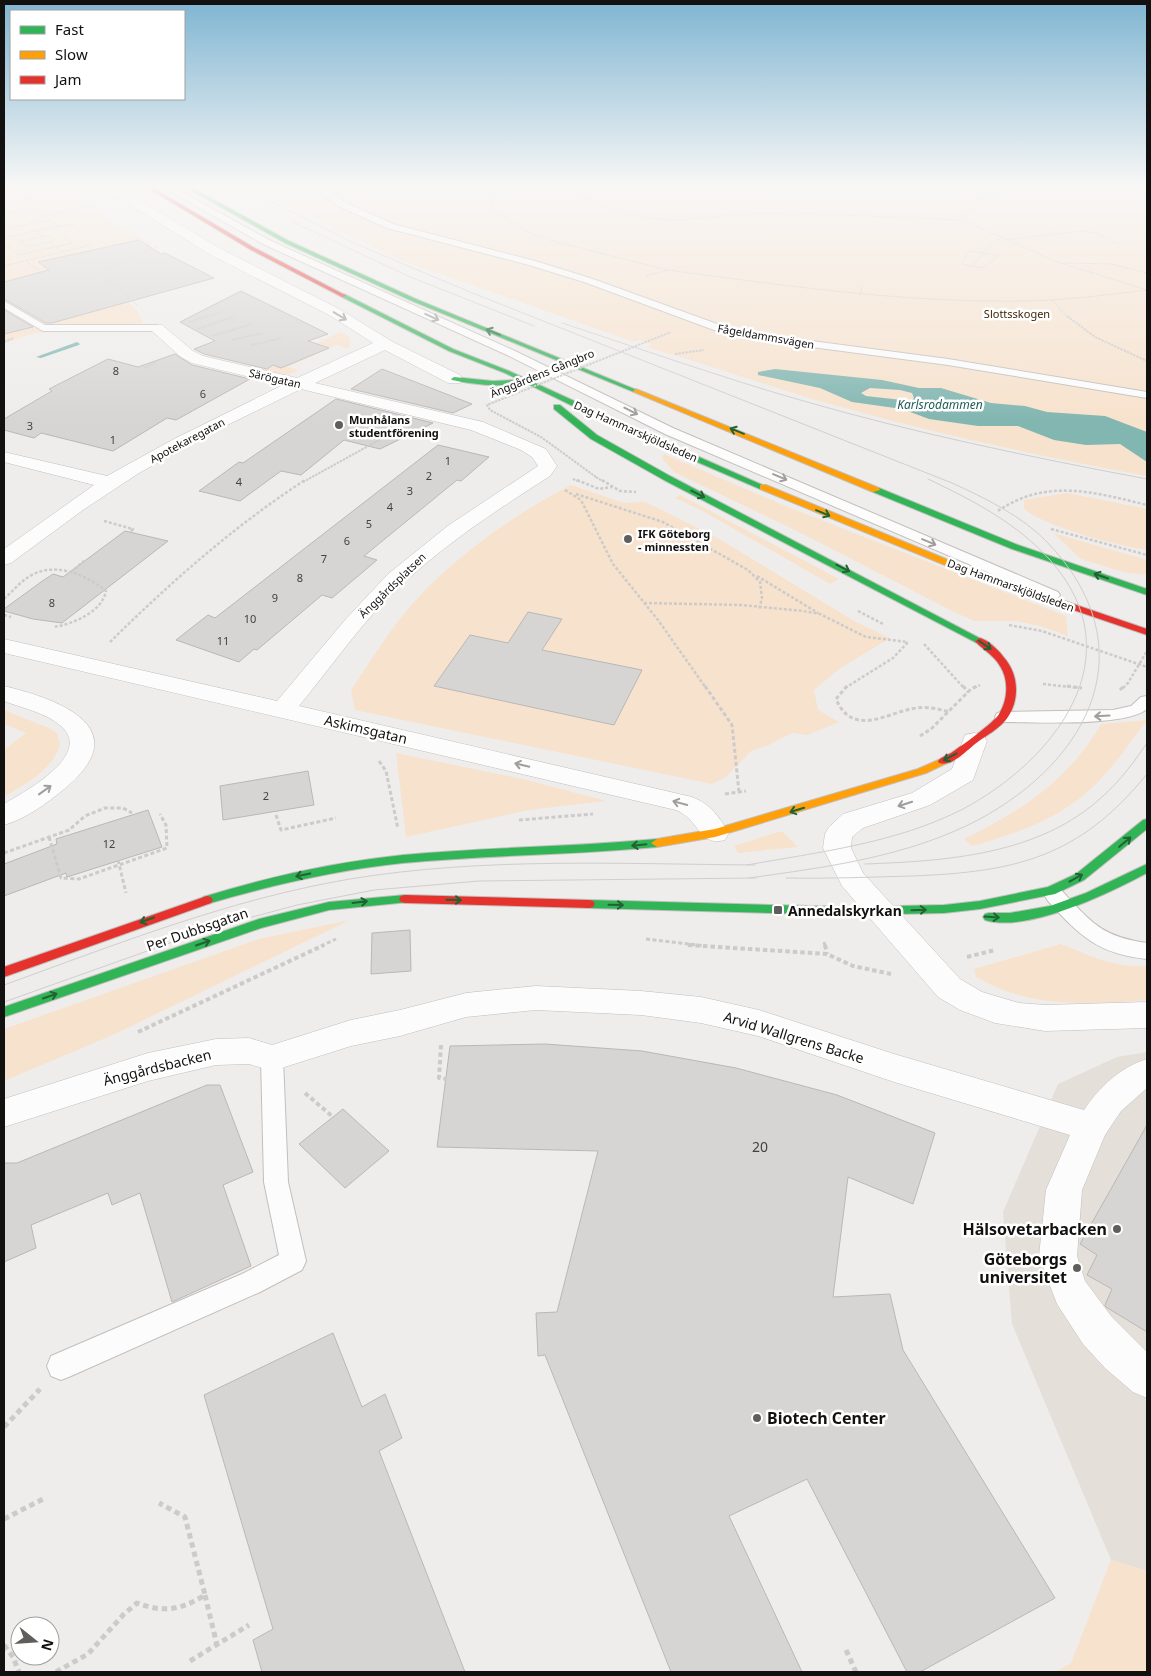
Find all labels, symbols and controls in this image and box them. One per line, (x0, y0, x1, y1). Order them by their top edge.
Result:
legend (10, 10, 185, 100)
text: Fast (55, 19, 84, 39)
text: Slow (55, 44, 88, 64)
text: Jam (53, 69, 82, 89)
park label: Slottsskogen (984, 306, 1050, 321)
one-way arrow (333, 312, 347, 322)
one-way arrow (424, 313, 439, 322)
street label: Fågeldammsvägen (716, 320, 816, 352)
one-way arrow (486, 326, 501, 336)
street label: Änggårdens Gångbro (488, 345, 597, 401)
house number: 8 (113, 363, 119, 378)
street label: Särögatan (247, 365, 303, 391)
house number: 6 (200, 386, 206, 401)
water label: Karlsrodammen (897, 396, 983, 413)
street label: Dag Hammarskjöldsleden (572, 397, 700, 465)
one-way arrow (624, 406, 639, 416)
place label: Munhålans studentförening (349, 412, 439, 440)
street label: Apotekaregatan (147, 414, 227, 466)
house number: 3 (27, 418, 33, 433)
marker: Munhålans studentförening (333, 419, 345, 431)
one-way arrow (730, 426, 745, 435)
house number: 1 (110, 432, 116, 447)
house number: 1 (445, 453, 451, 468)
house number: 2 (426, 468, 432, 483)
one-way arrow (772, 473, 787, 483)
house number: 4 (236, 474, 243, 489)
house number: 3 (407, 483, 413, 498)
one-way arrow (690, 490, 705, 499)
house number: 4 (387, 499, 394, 514)
one-way arrow (815, 509, 830, 519)
house number: 5 (366, 516, 372, 531)
place label: IFK Göteborg - minnessten (638, 526, 710, 554)
house number: 6 (344, 533, 350, 548)
marker: IFK Göteborg - minnessten (622, 533, 634, 545)
one-way arrow (921, 537, 936, 547)
street label: Änggårdsplatsen (355, 549, 429, 621)
house number: 7 (321, 551, 327, 566)
street label: Dag Hammarskjöldsleden (946, 555, 1076, 615)
one-way arrow (835, 564, 850, 573)
house number: 8 (297, 570, 303, 585)
one-way arrow (1093, 571, 1109, 581)
house number: 9 (272, 590, 278, 605)
house number: 8 (49, 595, 55, 610)
house number: 10 (244, 611, 256, 626)
house number: 11 (217, 633, 229, 648)
one-way arrow (978, 640, 992, 650)
street label: Askimsgatan (323, 710, 409, 748)
one-way arrow (1095, 711, 1111, 720)
one-way arrow (943, 752, 958, 762)
one-way arrow (515, 760, 531, 769)
one-way arrow (38, 785, 52, 795)
house number: 2 (263, 788, 269, 803)
one-way arrow (673, 797, 689, 807)
one-way arrow (898, 800, 913, 809)
one-way arrow (789, 805, 805, 815)
house number: 12 (103, 836, 115, 851)
one-way arrow (1119, 837, 1132, 848)
one-way arrow (631, 840, 647, 850)
one-way arrow (296, 871, 312, 880)
one-way arrow (1069, 873, 1084, 883)
one-way arrow (445, 896, 461, 905)
one-way arrow (352, 897, 368, 907)
one-way arrow (608, 901, 624, 910)
place label: Annedalskyrkan (788, 901, 902, 920)
street label: Per Dubbsgatan (143, 903, 251, 955)
marker: Annedalskyrkan (772, 904, 784, 916)
one-way arrow (910, 905, 926, 914)
one-way arrow (984, 912, 1000, 922)
one-way arrow (140, 916, 155, 925)
one-way arrow (195, 937, 211, 947)
one-way arrow (41, 991, 57, 1000)
street label: Arvid Wallgrens Backe (722, 1007, 866, 1067)
street label: Änggårdsbacken (101, 1044, 213, 1090)
house number: 20 (752, 1137, 768, 1156)
place label: Hälsovetarbacken (963, 1218, 1107, 1240)
marker: Hälsovetarbacken (1111, 1223, 1123, 1235)
place label: Göteborgs universitet (979, 1248, 1067, 1288)
marker: Göteborgs universitet (1071, 1262, 1083, 1274)
place label: Biotech Center (767, 1407, 886, 1429)
marker: Biotech Center (751, 1412, 763, 1424)
north arrow (10, 1616, 60, 1666)
text: N (37, 1637, 59, 1653)

